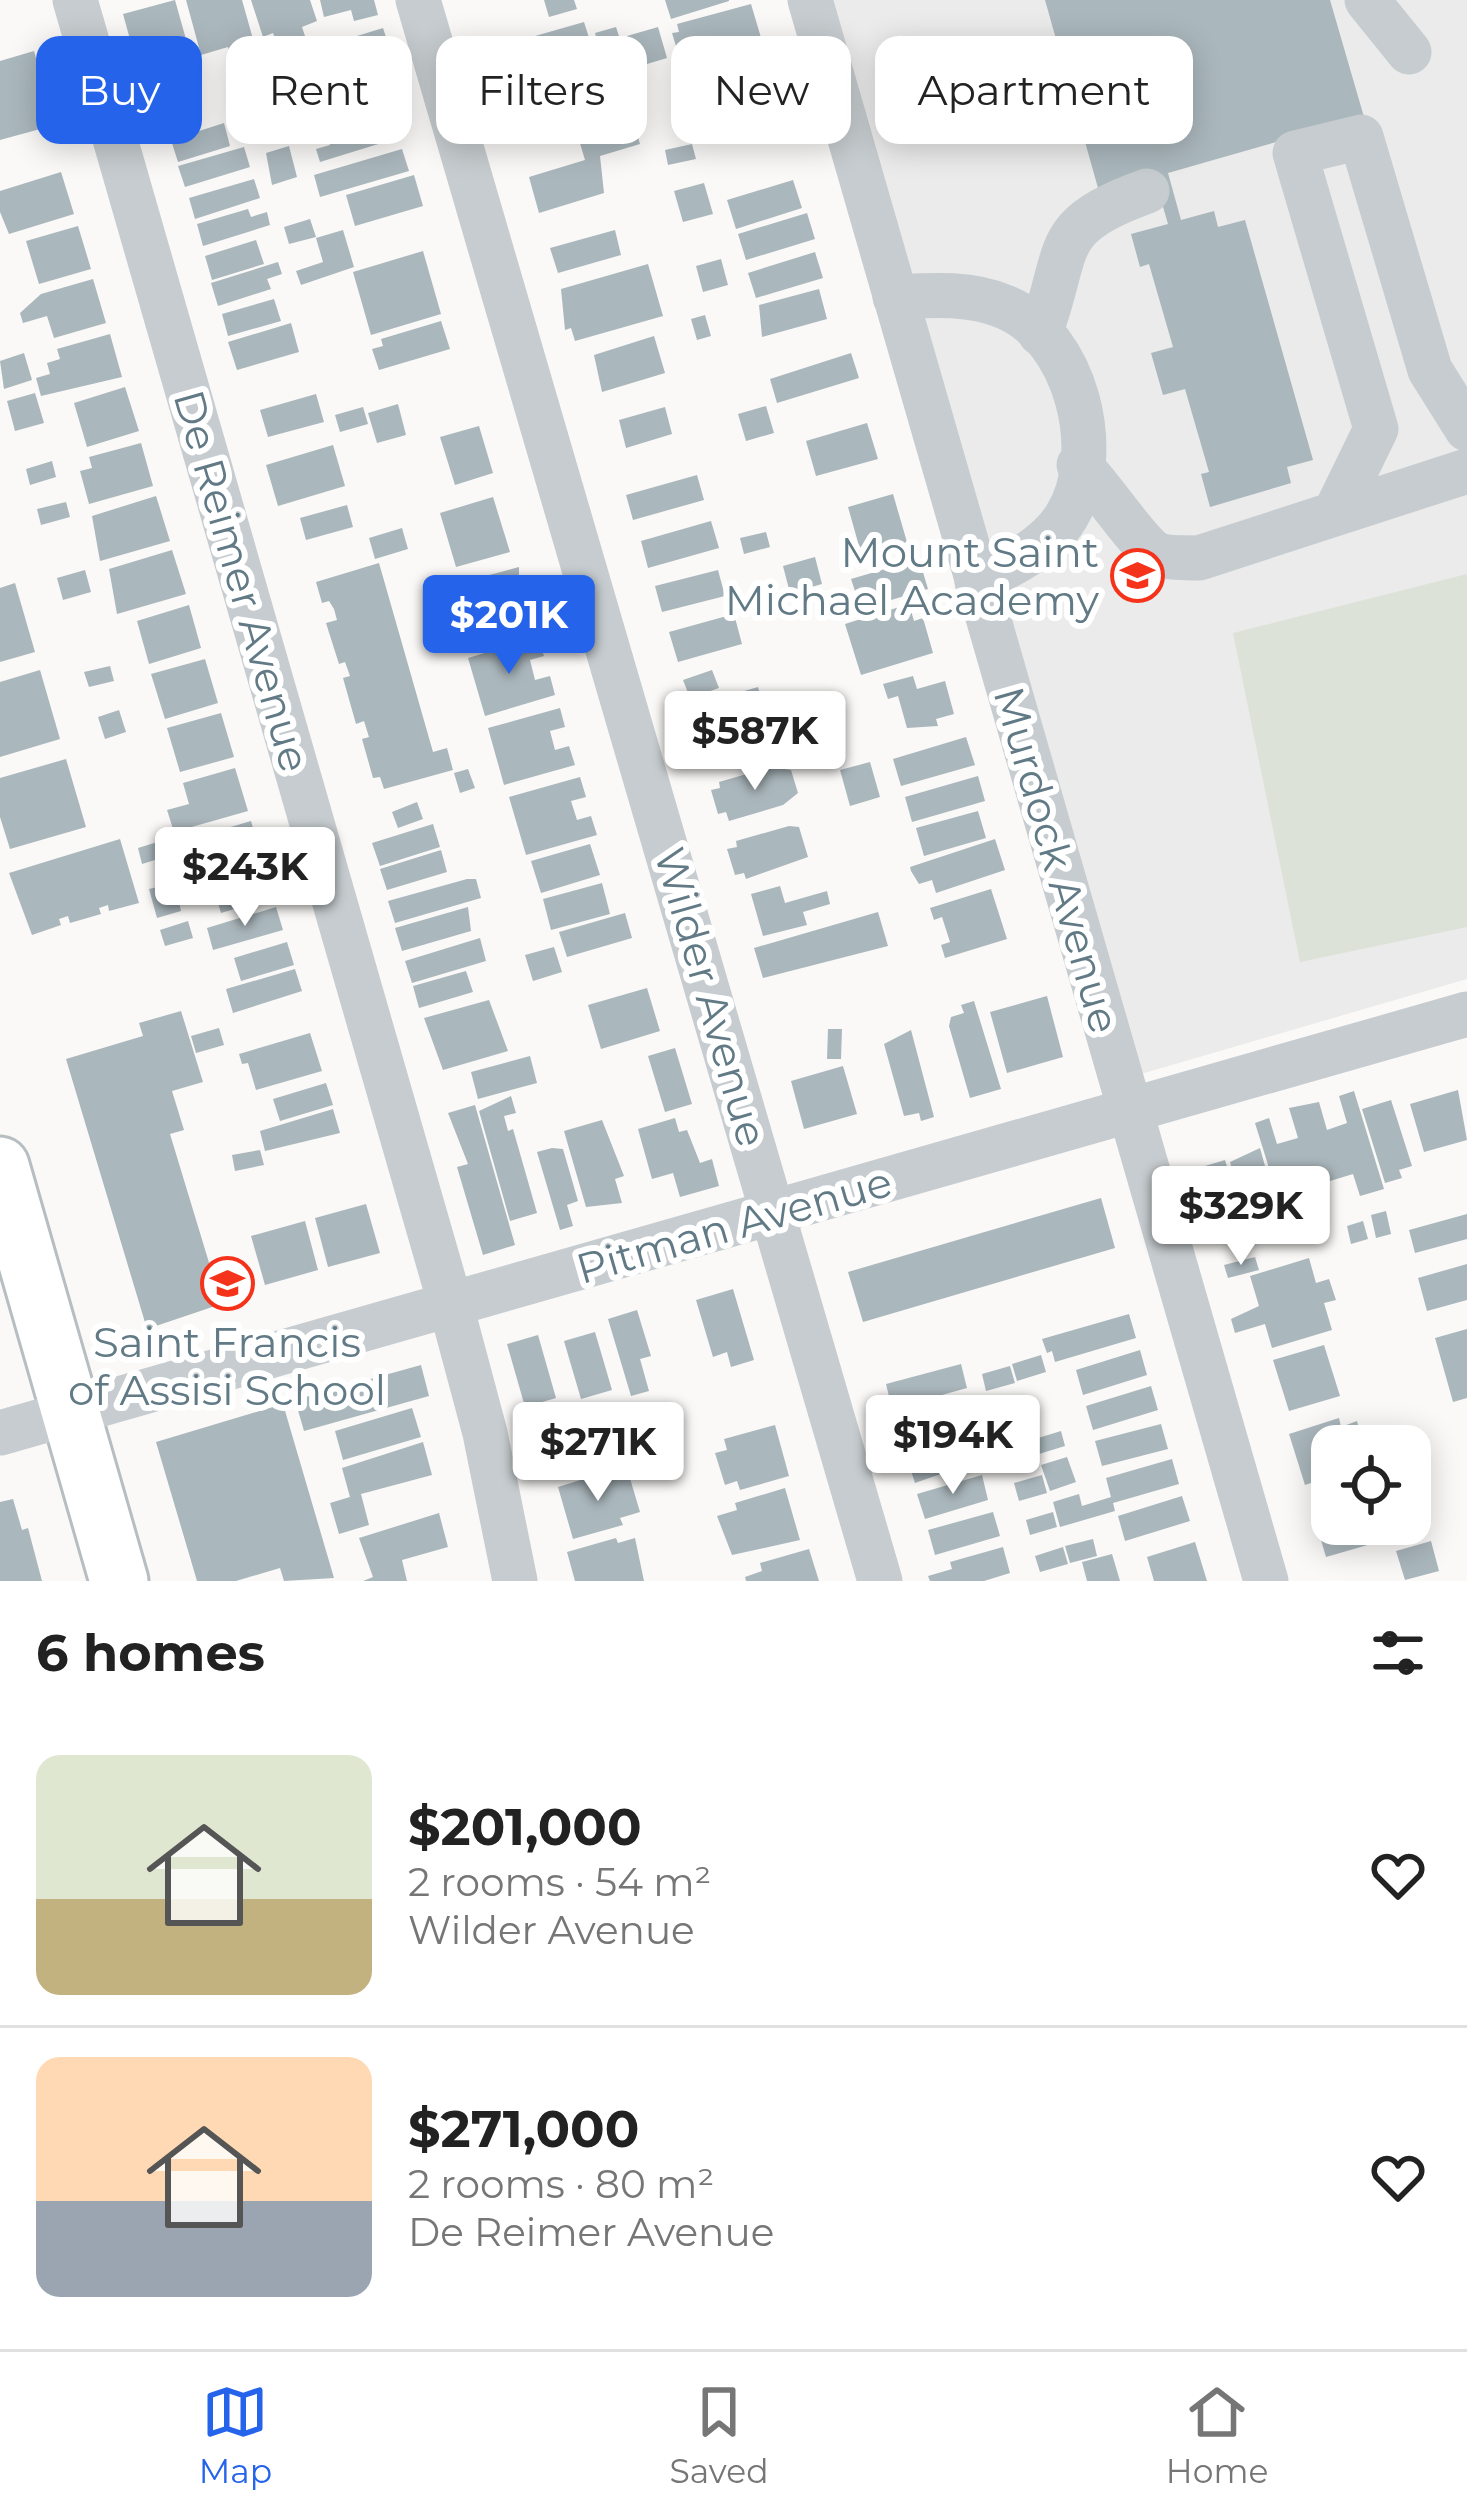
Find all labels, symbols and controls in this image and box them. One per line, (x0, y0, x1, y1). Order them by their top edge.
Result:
chip: Buy (36, 36, 202, 144)
chip: Rent (226, 36, 412, 144)
chip: Filters (436, 36, 647, 144)
chip: New (671, 36, 851, 144)
chip: Apartment (875, 36, 1193, 144)
street label: De Reimer Avenue (163, 384, 321, 778)
place label: Mount Saint Michael Academy (725, 526, 1099, 626)
school or university icon: Mount Saint Michael Academy (1110, 548, 1166, 604)
pin: $201K (425, 575, 593, 677)
text: $201K (450, 590, 568, 638)
street label: Murdock Avenue (983, 681, 1131, 1039)
pin: $587K (671, 691, 839, 793)
text: $587K (692, 706, 818, 754)
pin: $243K (161, 827, 329, 929)
street label: Wilder Avenue (643, 841, 779, 1153)
text: $243K (182, 842, 308, 890)
street label: Pitman Avenue (570, 1155, 898, 1295)
pin: $329K (1157, 1166, 1325, 1268)
text: $329K (1179, 1181, 1303, 1229)
school or university icon: Saint Francis of Assisi School (199, 1255, 255, 1311)
place label: Saint Francis of Assisi School (68, 1316, 386, 1416)
pin: $194K (869, 1395, 1037, 1497)
pin: $271K (514, 1402, 682, 1504)
text: $194K (893, 1410, 1013, 1458)
text: $271K (540, 1417, 656, 1465)
map controls (1311, 1425, 1431, 1545)
button: locate (1311, 1425, 1431, 1545)
icon: filters (1365, 1620, 1431, 1686)
text: 6 homes (36, 1622, 265, 1684)
text: $201,000 (408, 1796, 642, 1858)
icon: home (132, 1803, 276, 1947)
icon: heart (1365, 1842, 1431, 1908)
text: 2 rooms · 54 m² (408, 1858, 711, 1906)
text: Wilder Avenue (408, 1906, 695, 1954)
text: $271,000 (408, 2098, 639, 2160)
icon: home (132, 2105, 276, 2249)
icon: heart (1365, 2144, 1431, 2210)
text: 2 rooms · 80 m² (408, 2160, 714, 2208)
text: De Reimer Avenue (408, 2208, 774, 2256)
tab: Map (199, 2379, 272, 2491)
tab: Saved (669, 2379, 769, 2491)
tab: Home (1166, 2379, 1268, 2491)

